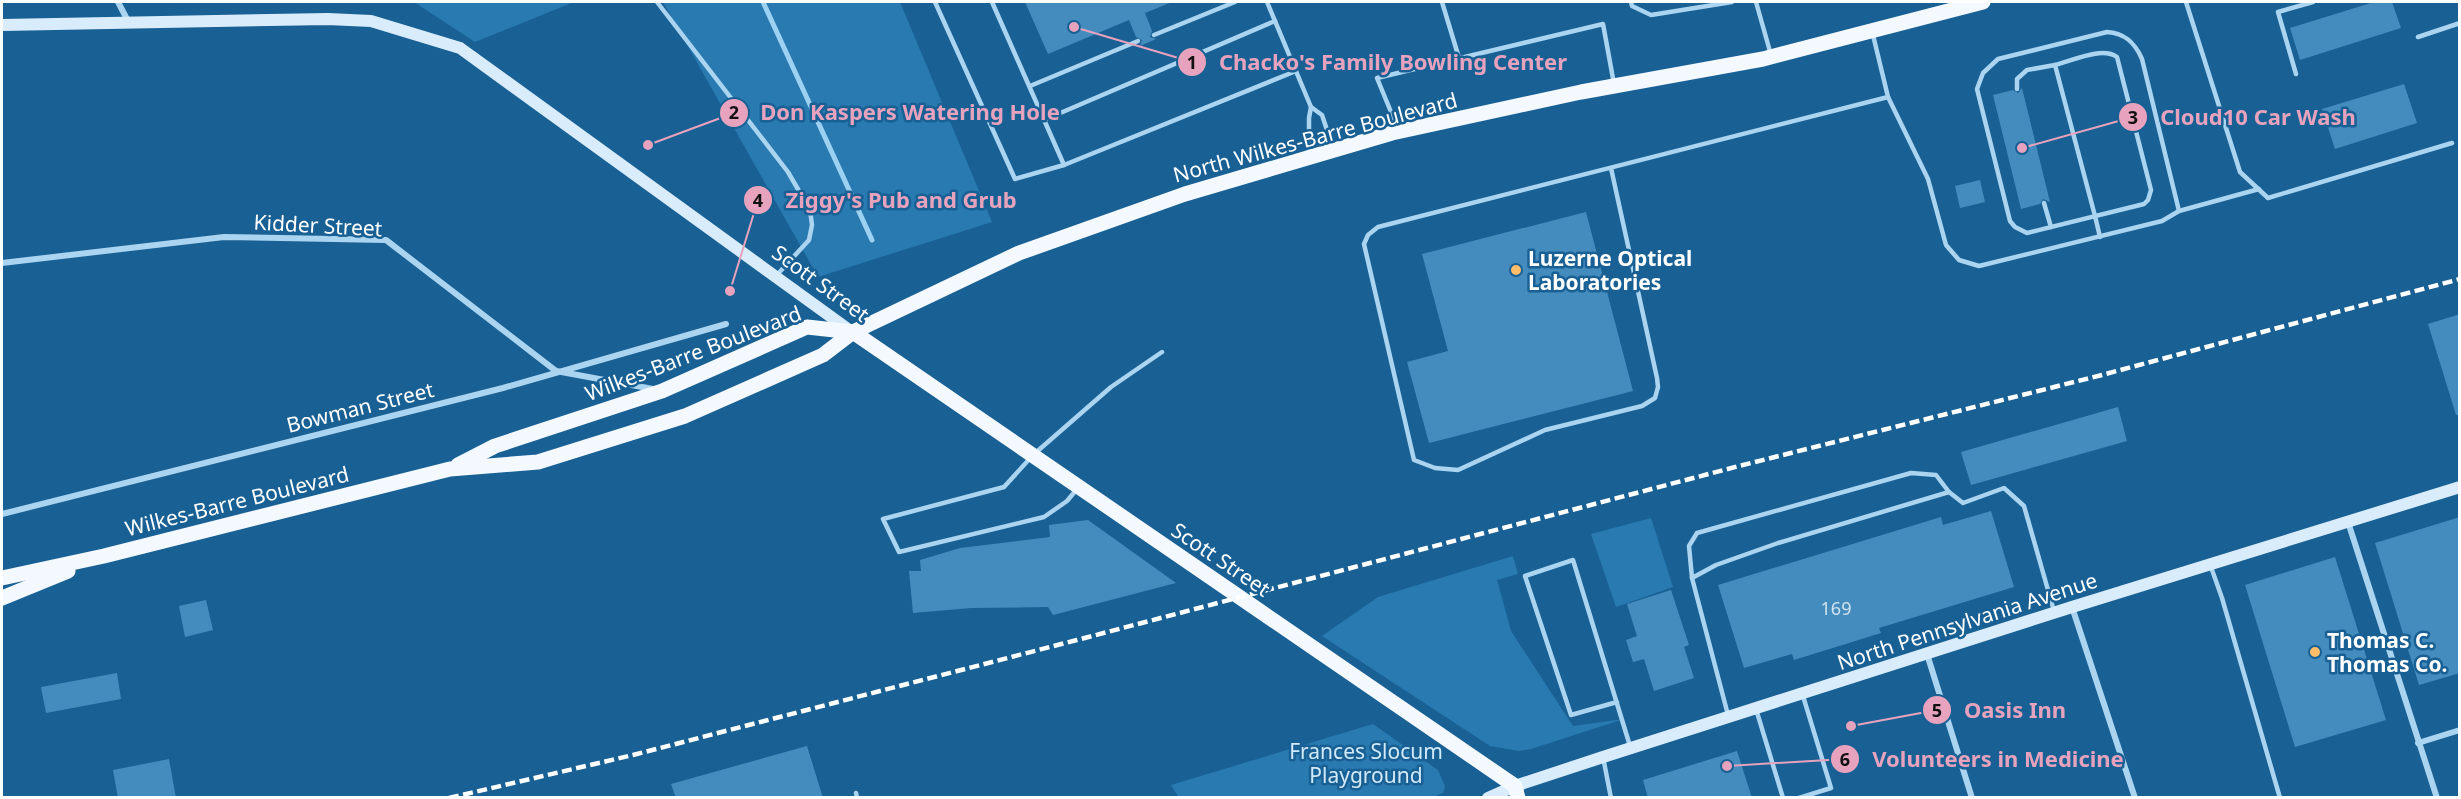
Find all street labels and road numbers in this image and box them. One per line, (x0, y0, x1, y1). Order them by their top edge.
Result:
street label: North Wilkes-Barre Boulevard (1170, 86, 1460, 188)
street label: Kidder Street (253, 208, 383, 242)
street label: Scott Street (767, 238, 876, 328)
street label: Wilkes-Barre Boulevard (581, 299, 805, 407)
street label: Bowman Street (283, 375, 437, 439)
street label: Wilkes-Barre Boulevard (122, 460, 352, 542)
street label: Scott Street (1166, 516, 1276, 603)
street label: North Pennsylvania Avenue (1833, 566, 2101, 676)

